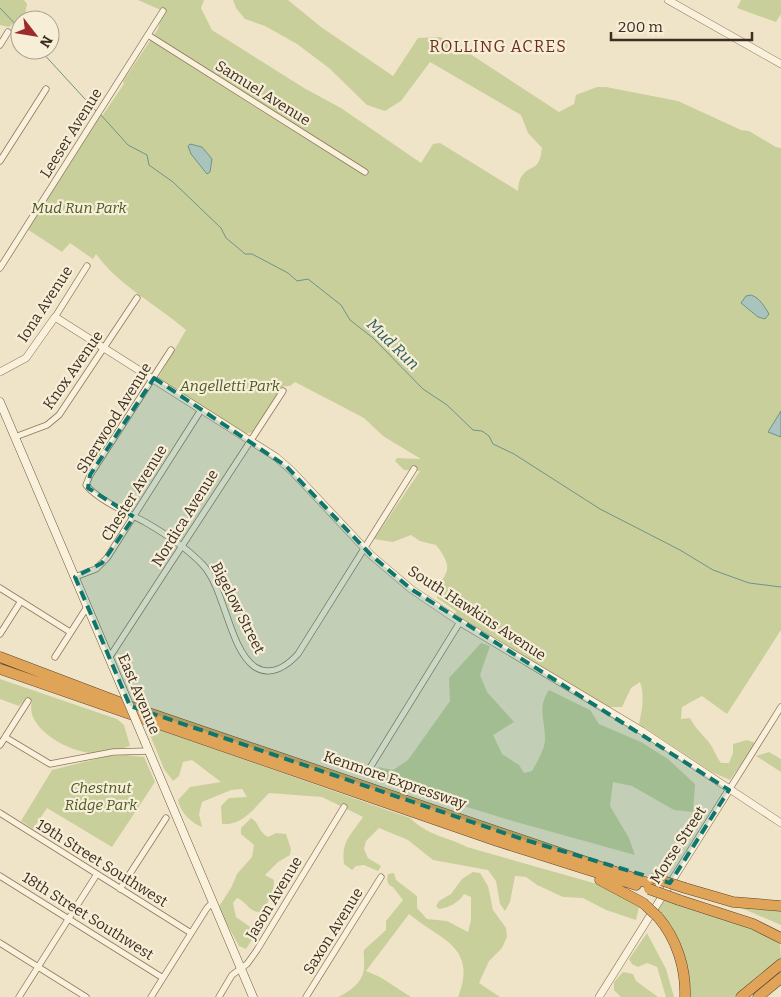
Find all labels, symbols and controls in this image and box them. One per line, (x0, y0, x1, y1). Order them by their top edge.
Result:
north arrow (10, 10, 60, 60)
scale bar (611, 10, 752, 42)
text: 200 m (618, 18, 663, 36)
text: N (36, 32, 56, 51)
district label: ROLLING ACRES (429, 37, 567, 56)
street label: Samuel Avenue (212, 57, 314, 129)
street label: Leeser Avenue (36, 85, 106, 181)
park label: Mud Run Park (31, 199, 128, 217)
street label: Iona Avenue (14, 263, 76, 345)
water label: Mud Run (363, 314, 423, 374)
street label: Knox Avenue (39, 327, 107, 413)
street label: Sherwood Avenue (73, 359, 155, 477)
park label: Angelletti Park (179, 377, 281, 395)
street label: Chester Avenue (97, 442, 171, 544)
street label: Nordica Avenue (148, 466, 222, 570)
street label: Bigelow Street (207, 559, 269, 657)
street label: South Hawkins Avenue (405, 562, 549, 664)
street label: East Avenue (114, 651, 164, 737)
street label: Kenmore Expressway (321, 747, 469, 813)
park label: Chestnut Ridge Park (65, 779, 138, 814)
street label: Morse Street (646, 802, 710, 887)
street label: 19th Street Southwest (33, 815, 171, 911)
street label: Jason Avenue (242, 853, 306, 944)
street label: 18th Street Southwest (19, 868, 157, 964)
street label: Saxon Avenue (299, 884, 367, 978)

